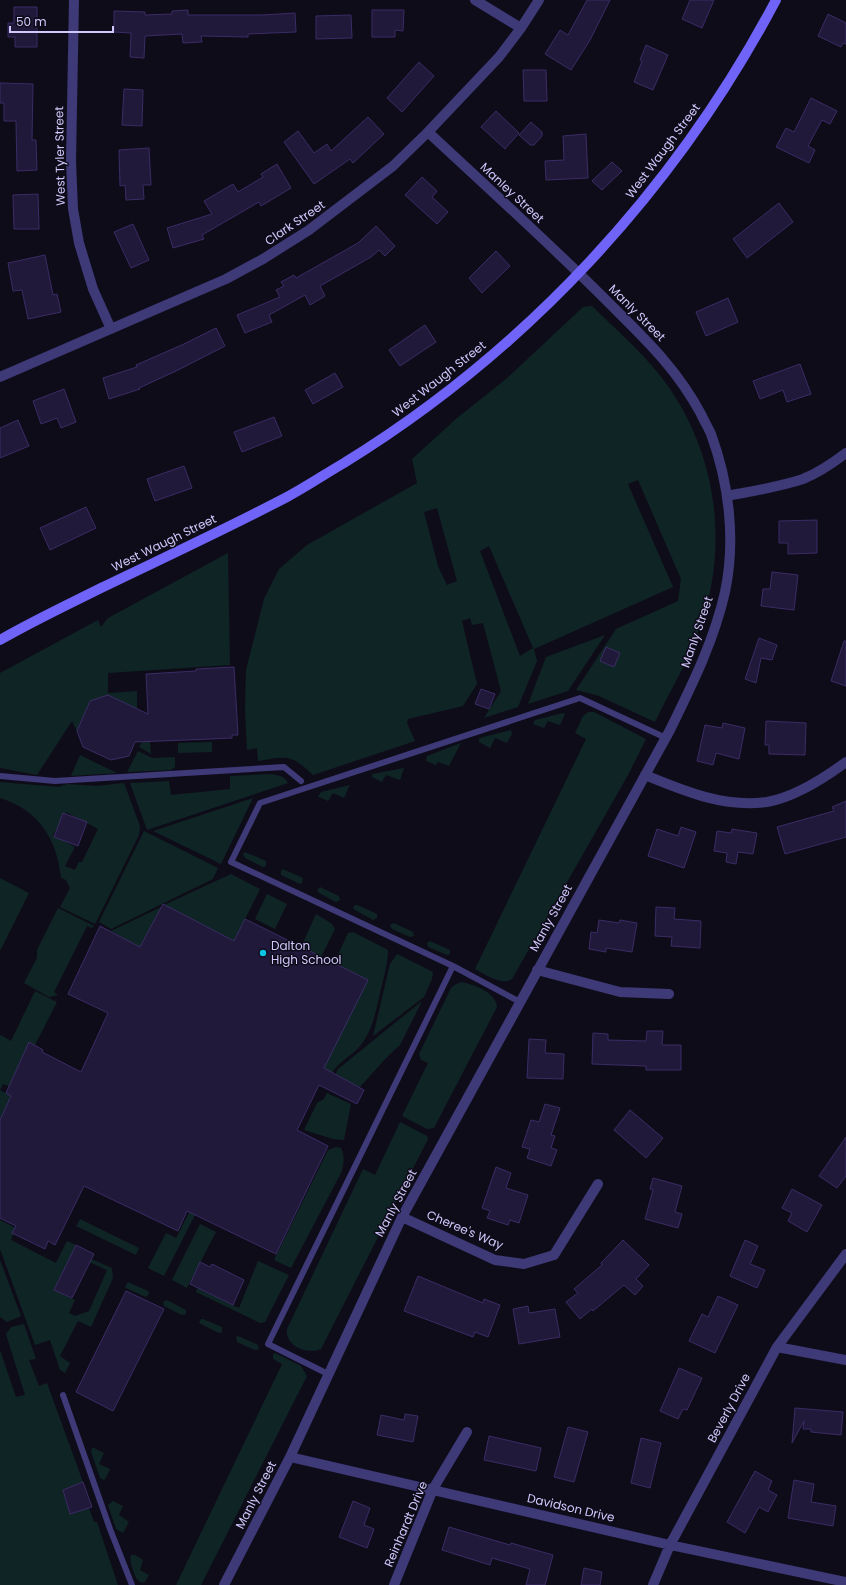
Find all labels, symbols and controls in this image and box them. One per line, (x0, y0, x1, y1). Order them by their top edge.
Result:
scale bar (10, 8, 113, 34)
text: 50 m (16, 13, 47, 30)
street label: West Waugh Street (621, 100, 704, 202)
street label: West Tyler Street (50, 106, 69, 206)
street label: Manley Street (477, 159, 548, 227)
street label: Clark Street (261, 196, 328, 249)
street label: Manly Street (605, 280, 670, 345)
street label: West Waugh Street (388, 337, 489, 421)
street label: West Waugh Street (109, 510, 219, 575)
street label: Manly Street (676, 594, 717, 670)
street label: Manly Street (525, 881, 576, 954)
place label: Dalton High School (271, 937, 342, 968)
marker: Dalton High School (258, 948, 268, 958)
street label: Manly Street (371, 1166, 420, 1240)
street label: Cheree's Way (424, 1206, 506, 1253)
street label: Beverly Drive (703, 1370, 754, 1446)
street label: Manly Street (231, 1458, 280, 1532)
street label: Reinhardt Drive (380, 1478, 431, 1569)
street label: Davidson Drive (526, 1489, 617, 1526)

